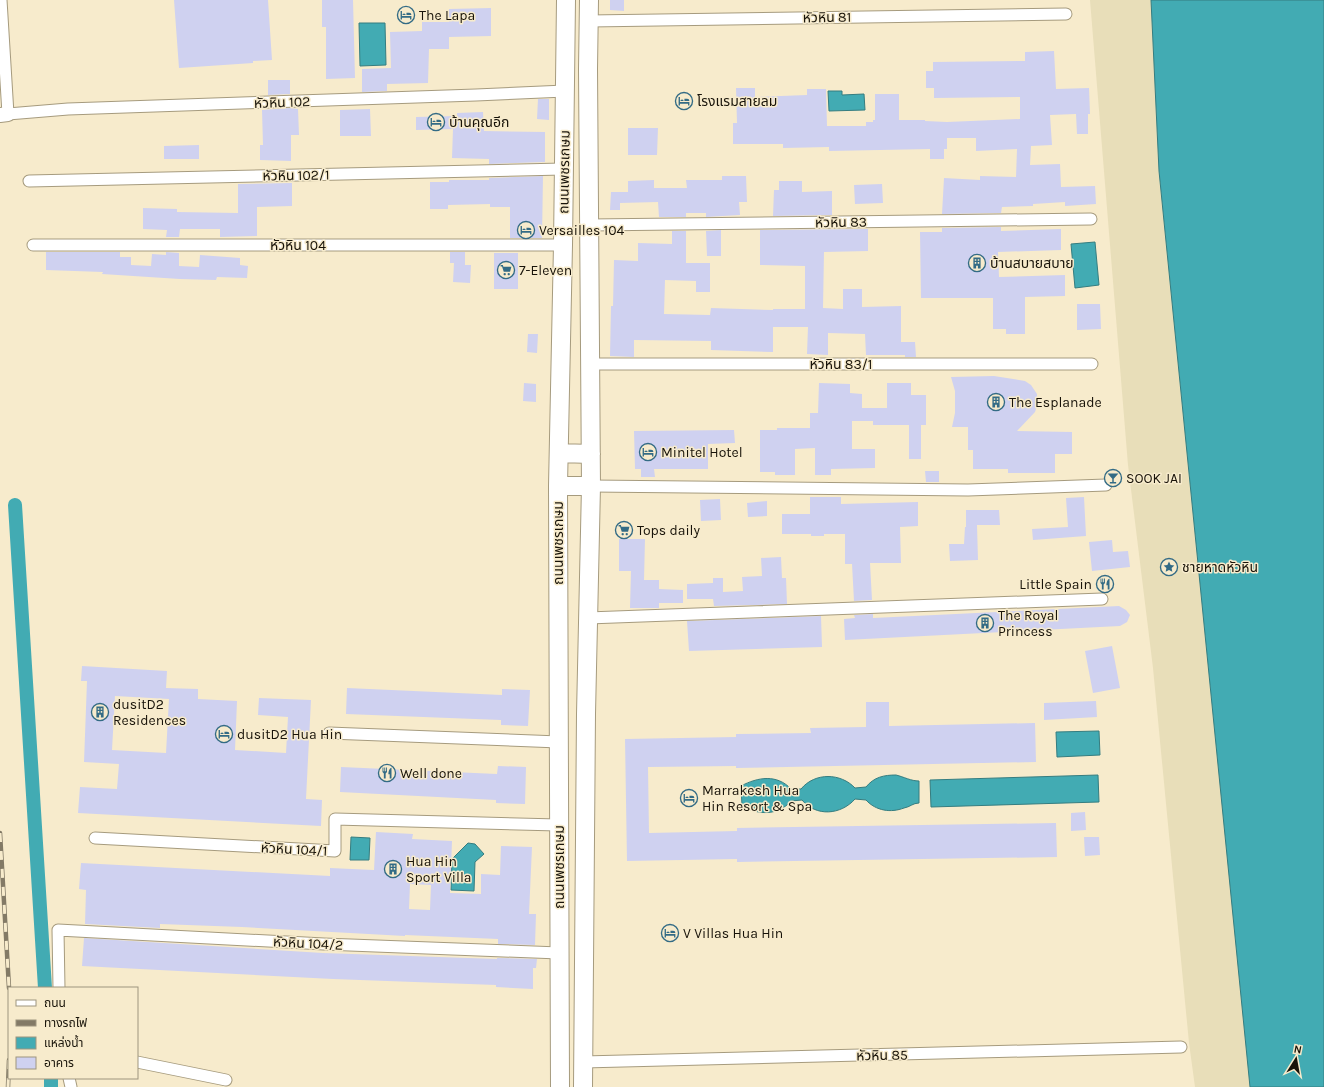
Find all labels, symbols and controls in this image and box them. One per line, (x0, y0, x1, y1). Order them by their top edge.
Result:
hotel icon: The Lapa (396, 5, 416, 25)
place label: The Lapa (419, 7, 475, 24)
street label: หัวหิน 81 (803, 9, 851, 26)
hotel icon: โรงแรมสายลม (674, 91, 694, 111)
street label: หัวหิน 102 (254, 93, 310, 112)
place label: โรงแรมสายลม (697, 93, 777, 110)
hotel icon: บ้านคุณอีก (426, 112, 446, 132)
place label: บ้านคุณอีก (449, 114, 509, 131)
street label: ถนนเพชรเกษม (555, 130, 574, 214)
street label: หัวหิน 102/1 (262, 166, 330, 185)
street label: หัวหิน 83 (815, 214, 867, 231)
hotel icon: Versailles 104 (516, 220, 536, 240)
place label: Versailles 104 (539, 222, 625, 239)
street label: หัวหิน 104 (270, 237, 326, 254)
building icon: บ้านสบายสบาย (967, 253, 987, 273)
place label: บ้านสบายสบาย (990, 255, 1074, 272)
supermarket icon: 7-Eleven (496, 260, 516, 280)
place label: 7-Eleven (519, 262, 572, 279)
street label: หัวหิน 83/1 (810, 356, 872, 373)
building icon: The Esplanade (986, 392, 1006, 412)
place label: The Esplanade (1009, 394, 1102, 411)
hotel icon: Minitel Hotel (638, 442, 658, 462)
place label: Minitel Hotel (661, 444, 743, 461)
bar icon: SOOK JAI (1103, 468, 1123, 488)
place label: SOOK JAI (1126, 470, 1182, 487)
street label: ถนนเพชรเกษม (550, 501, 567, 585)
supermarket icon: Tops daily (614, 520, 634, 540)
place label: Tops daily (637, 522, 701, 539)
place icon: ชายหาดหัวหิน (1159, 557, 1179, 577)
place label: ชายหาดหัวหิน (1182, 559, 1258, 576)
restaurant icon: Little Spain (1095, 574, 1115, 594)
place label: Little Spain (1019, 576, 1092, 593)
place label: The Royal Princess (998, 607, 1058, 640)
building icon: The Royal Princess (975, 613, 995, 633)
place label: dusitD2 Residences (113, 696, 186, 729)
building icon: dusitD2 Residences (90, 702, 110, 722)
hotel icon: dusitD2 Hua Hin (214, 724, 234, 744)
place label: dusitD2 Hua Hin (237, 726, 342, 743)
restaurant icon: Well done (377, 763, 397, 783)
place label: Well done (400, 765, 462, 782)
place label: Marrakesh Hua Hin Resort & Spa (702, 782, 812, 815)
hotel icon: Marrakesh Hua Hin Resort & Spa (679, 788, 699, 808)
street label: ถนนเพชรเกษม (551, 825, 568, 909)
street label: หัวหิน 104/1 (260, 839, 328, 860)
place label: Hua Hin Sport Villa (406, 853, 472, 886)
building icon: Hua Hin Sport Villa (383, 859, 403, 879)
hotel icon: V Villas Hua Hin (660, 923, 680, 943)
place label: V Villas Hua Hin (683, 925, 783, 942)
street label: หัวหิน 104/2 (273, 933, 343, 954)
legend (8, 987, 138, 1079)
text: ถนน (44, 996, 66, 1010)
text: ทางรถไฟ (44, 1016, 87, 1030)
text: แหล่งน้ำ (44, 1034, 83, 1050)
north arrow (1276, 1039, 1316, 1079)
text: N (1293, 1043, 1303, 1057)
street label: หัวหิน 85 (856, 1047, 908, 1064)
text: อาคาร (44, 1056, 74, 1070)

